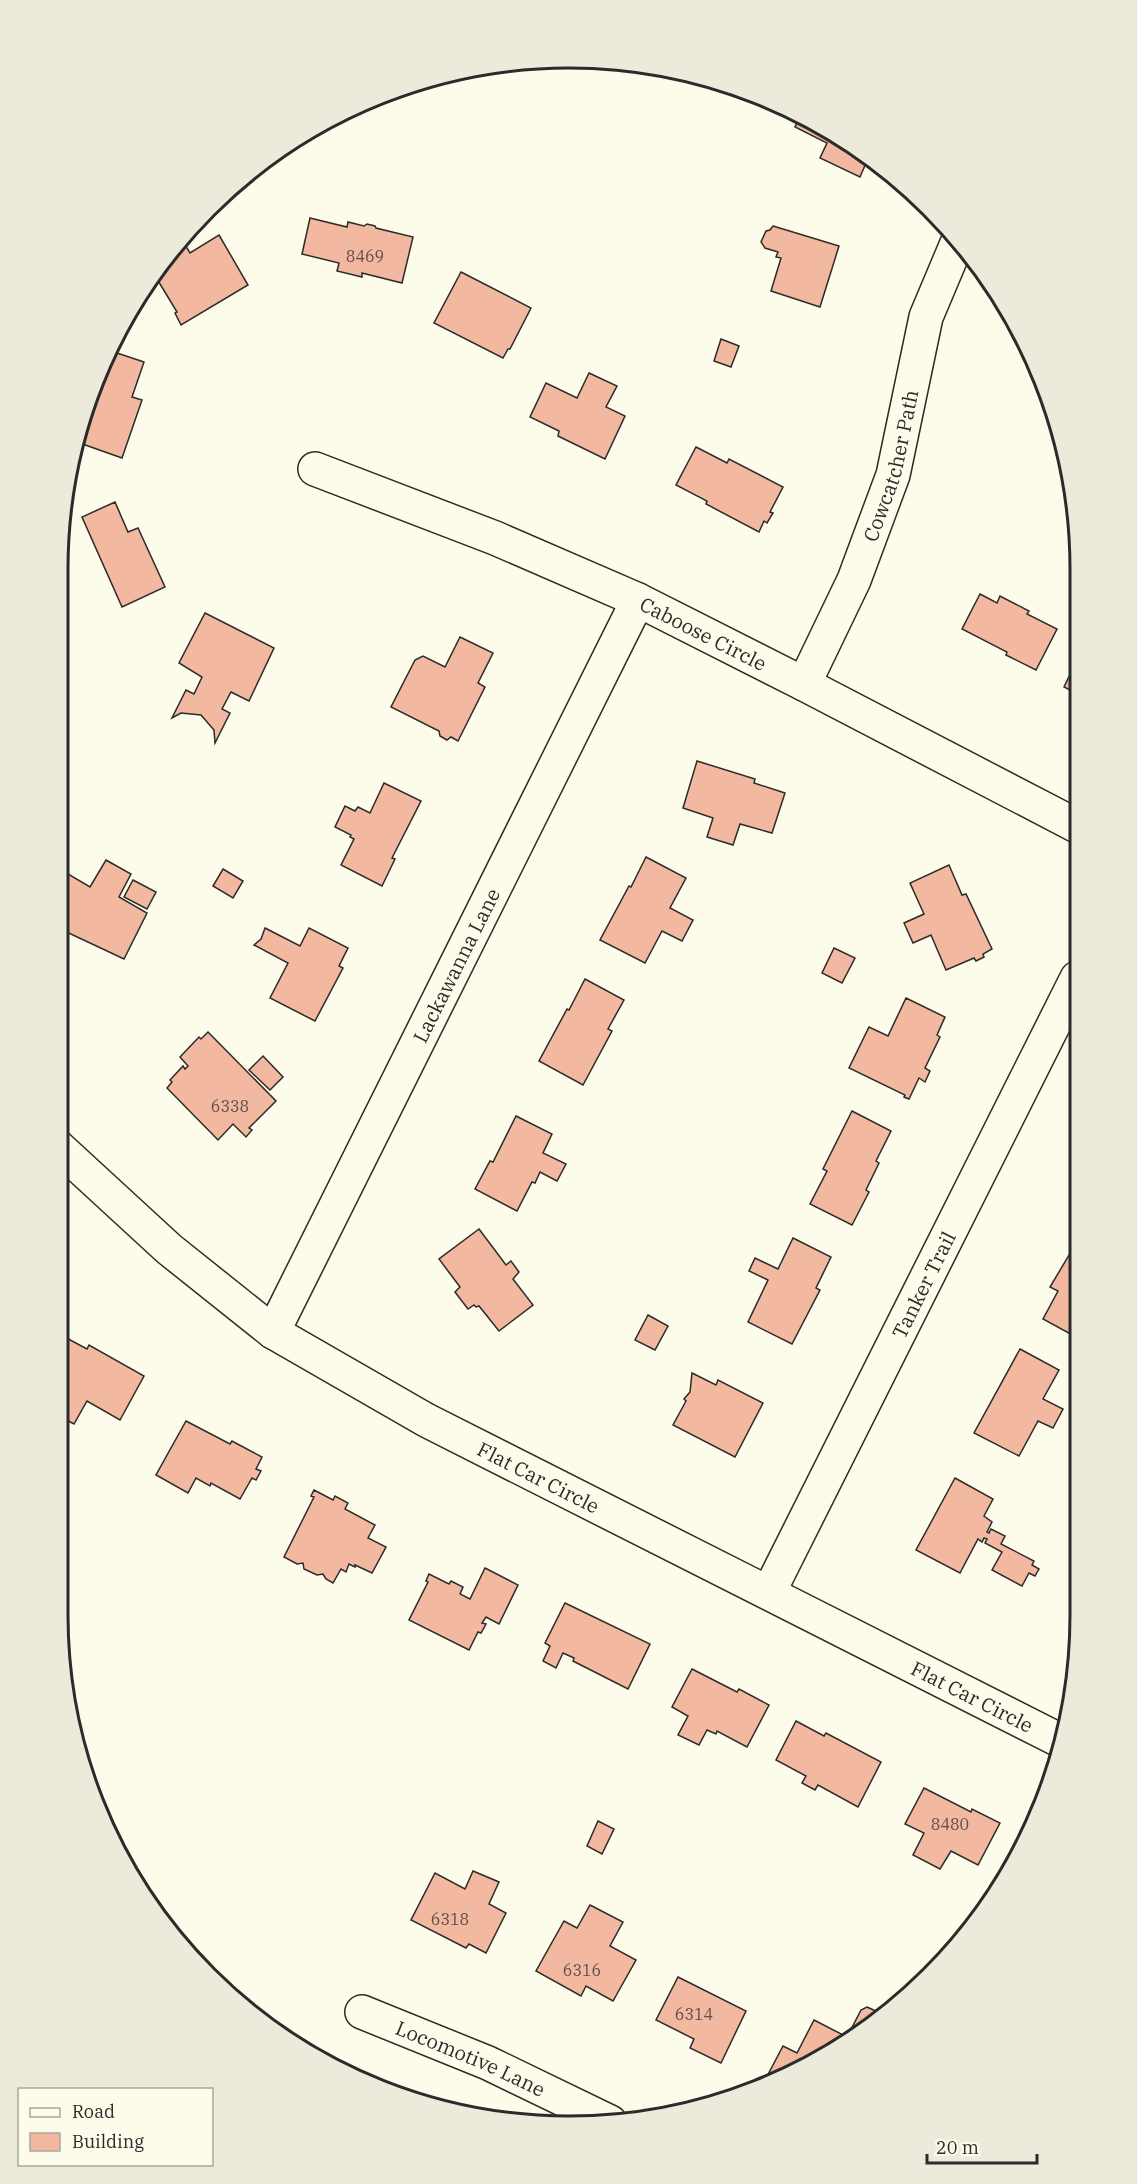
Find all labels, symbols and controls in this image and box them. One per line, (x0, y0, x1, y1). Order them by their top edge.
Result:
house number: 8469 (346, 246, 384, 266)
street label: Cowcatcher Path (856, 387, 924, 545)
street label: Caboose Circle (635, 590, 771, 677)
street label: Lackawanna Lane (406, 883, 506, 1047)
house number: 6338 (211, 1096, 249, 1116)
street label: Tanker Trail (885, 1226, 961, 1343)
street label: Flat Car Circle (473, 1435, 604, 1519)
street label: Flat Car Circle (907, 1654, 1038, 1738)
house number: 8480 (931, 1814, 969, 1834)
house number: 6318 (431, 1909, 469, 1929)
house number: 6316 (563, 1960, 601, 1980)
house number: 6314 (675, 2004, 713, 2024)
street label: Locomotive Lane (392, 2014, 550, 2102)
legend (18, 2088, 213, 2166)
text: Road (72, 2100, 115, 2123)
scale bar (927, 2127, 1036, 2165)
text: Building (72, 2130, 144, 2153)
text: 20 m (936, 2136, 979, 2159)

